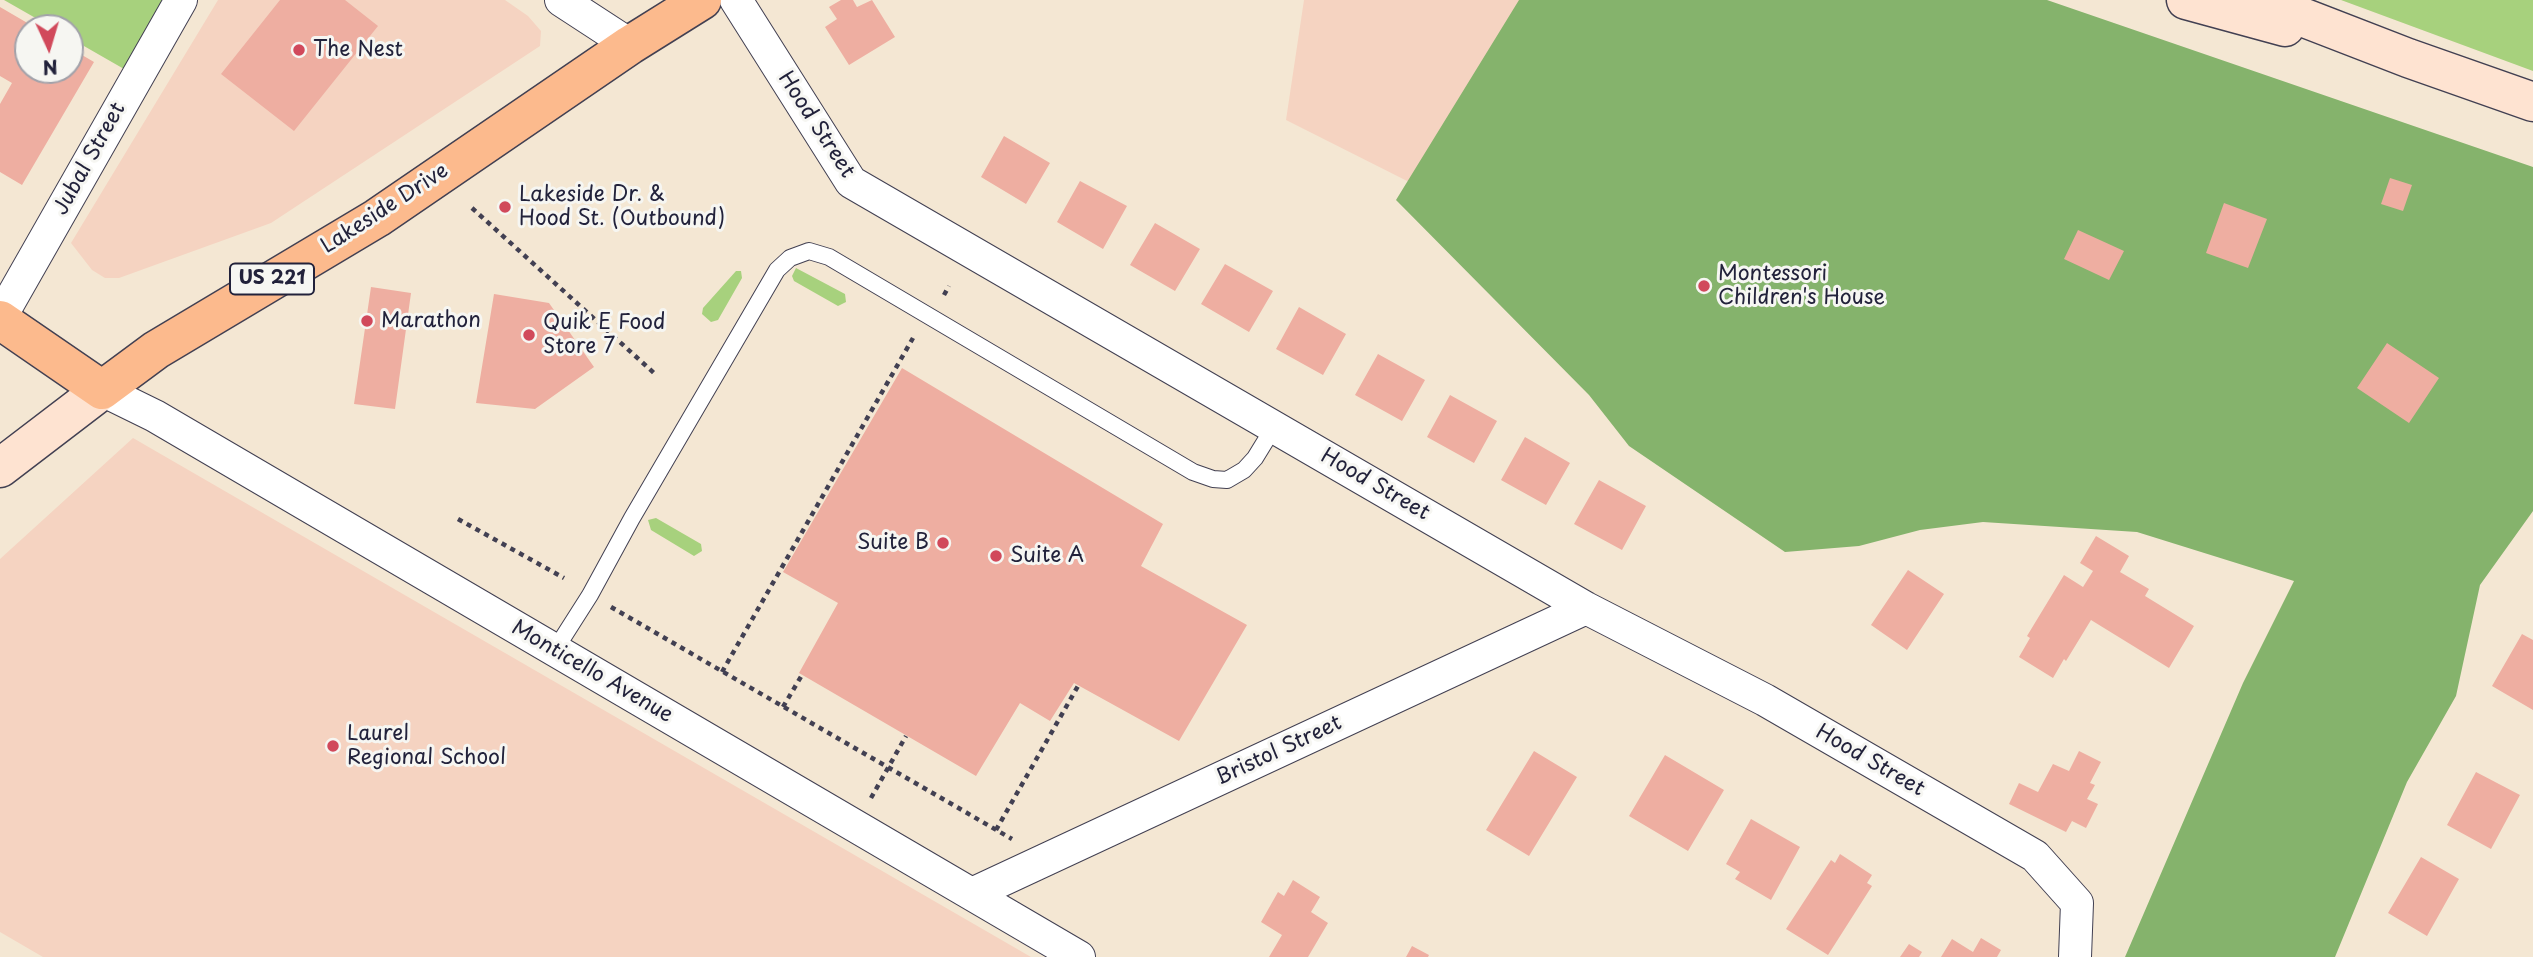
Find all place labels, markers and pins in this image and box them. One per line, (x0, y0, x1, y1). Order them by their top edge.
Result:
place label: The Nest (313, 37, 403, 63)
marker: The Nest (291, 42, 307, 58)
place label: Lakeside Dr. & Hood St. (Outbound) (519, 182, 725, 232)
marker: Lakeside Dr. & Hood St. (Outbound) (497, 199, 513, 215)
place label: Montessori Children's House (1718, 261, 1885, 311)
marker: Montessori Children's House (1696, 278, 1712, 294)
place label: Marathon (381, 308, 481, 334)
place label: Quik E Food Store 7 (543, 310, 665, 360)
marker: Marathon (359, 313, 375, 329)
marker: Quik E Food Store 7 (521, 327, 537, 343)
place label: Suite B (857, 530, 929, 556)
marker: Suite B (935, 535, 951, 551)
place label: Suite A (1010, 543, 1084, 569)
marker: Suite A (988, 548, 1004, 564)
place label: Laurel Regional School (347, 721, 506, 771)
marker: Laurel Regional School (325, 738, 341, 754)

